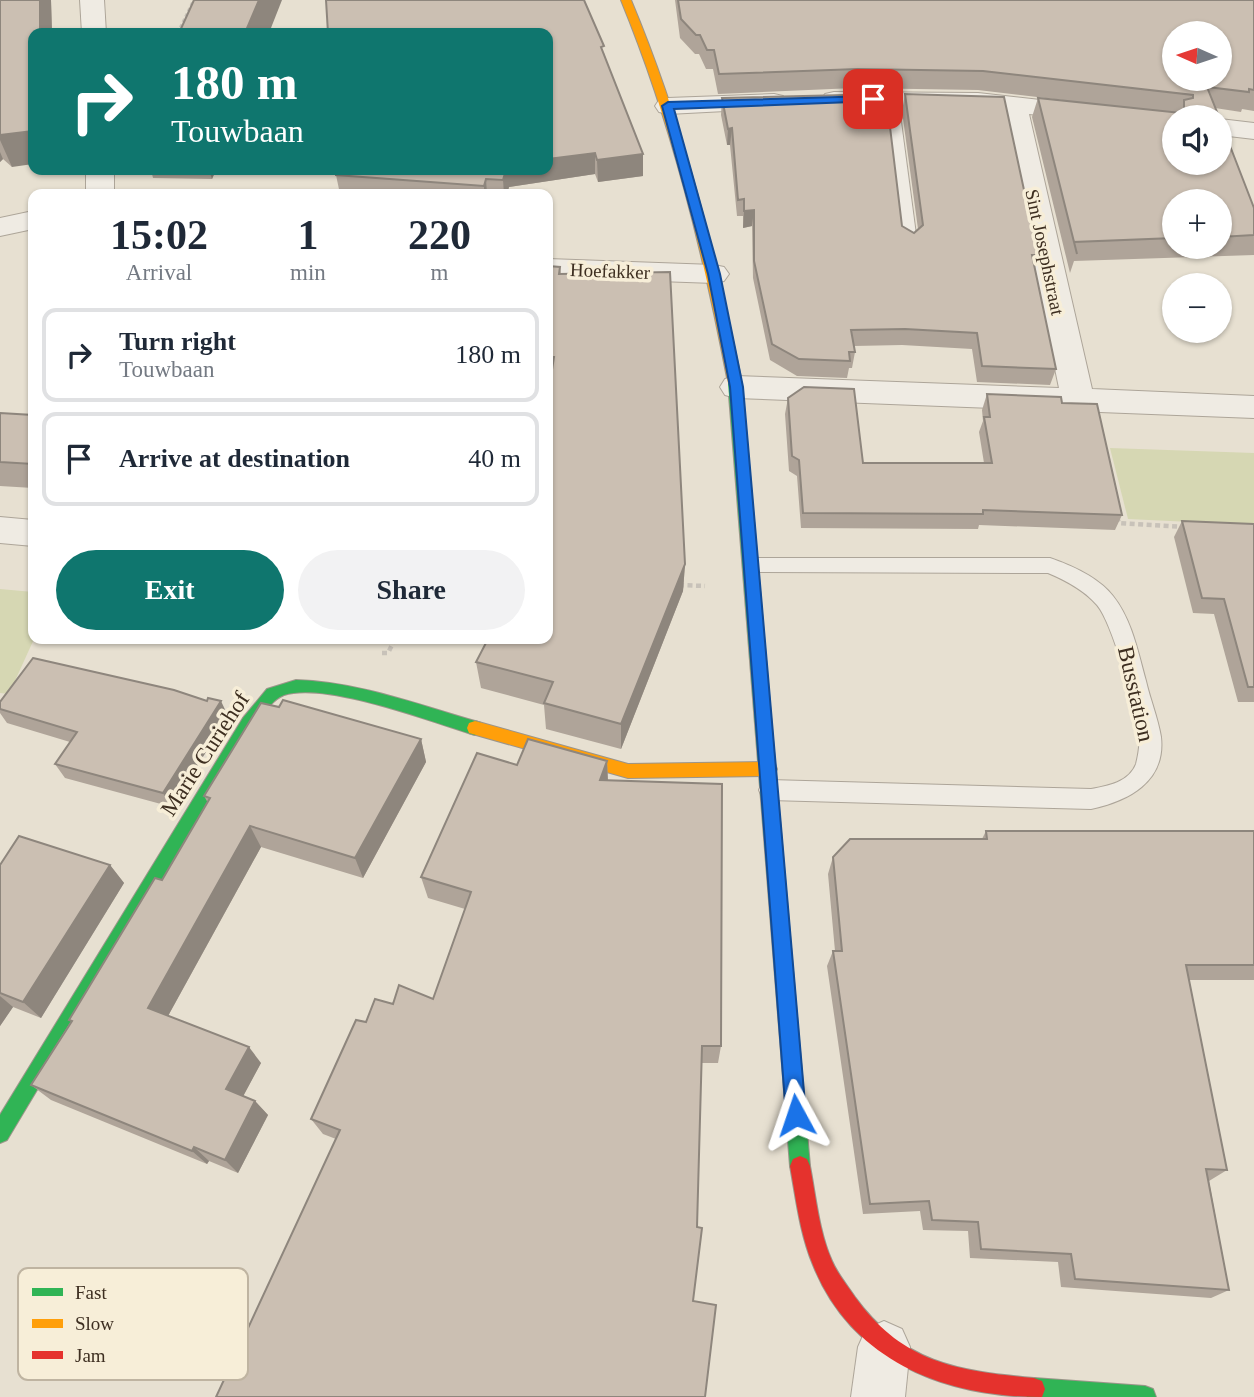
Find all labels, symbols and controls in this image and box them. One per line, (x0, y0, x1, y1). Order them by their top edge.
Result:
north arrow (1162, 21, 1232, 91)
map controls (1162, 21, 1232, 343)
text: 180 m (171, 55, 298, 110)
icon: right (56, 56, 147, 147)
pin (843, 69, 903, 129)
icon: arrive (854, 80, 892, 118)
button: sound (1162, 105, 1232, 175)
text: Touwbaan (171, 113, 304, 149)
street label: Sint Josephstraat (1021, 187, 1069, 318)
button: + (1162, 189, 1232, 259)
text: 15:02 (110, 212, 208, 258)
text: 1 (297, 212, 318, 258)
text: 220 (408, 212, 471, 258)
street label: Hoefakker (570, 259, 651, 283)
text: Arrival (126, 260, 192, 285)
text: min (290, 260, 326, 285)
text: m (430, 260, 448, 285)
button: − (1162, 273, 1232, 343)
text: Turn right (119, 327, 236, 356)
icon: right (60, 336, 98, 374)
text: 180 m (455, 340, 521, 369)
text: Touwbaan (119, 357, 214, 382)
icon: arrive (60, 440, 98, 478)
text: Arrive at destination (119, 444, 350, 473)
text: 40 m (468, 444, 521, 473)
button: Exit (56, 550, 284, 630)
button: Share (298, 550, 525, 630)
street label: Busstation (1113, 644, 1159, 745)
street label: Marie Curiehof (156, 687, 254, 821)
position arrow (759, 1078, 833, 1152)
legend (18, 1268, 248, 1380)
text: Fast (75, 1282, 107, 1303)
text: Slow (75, 1313, 114, 1334)
text: Jam (75, 1345, 106, 1366)

